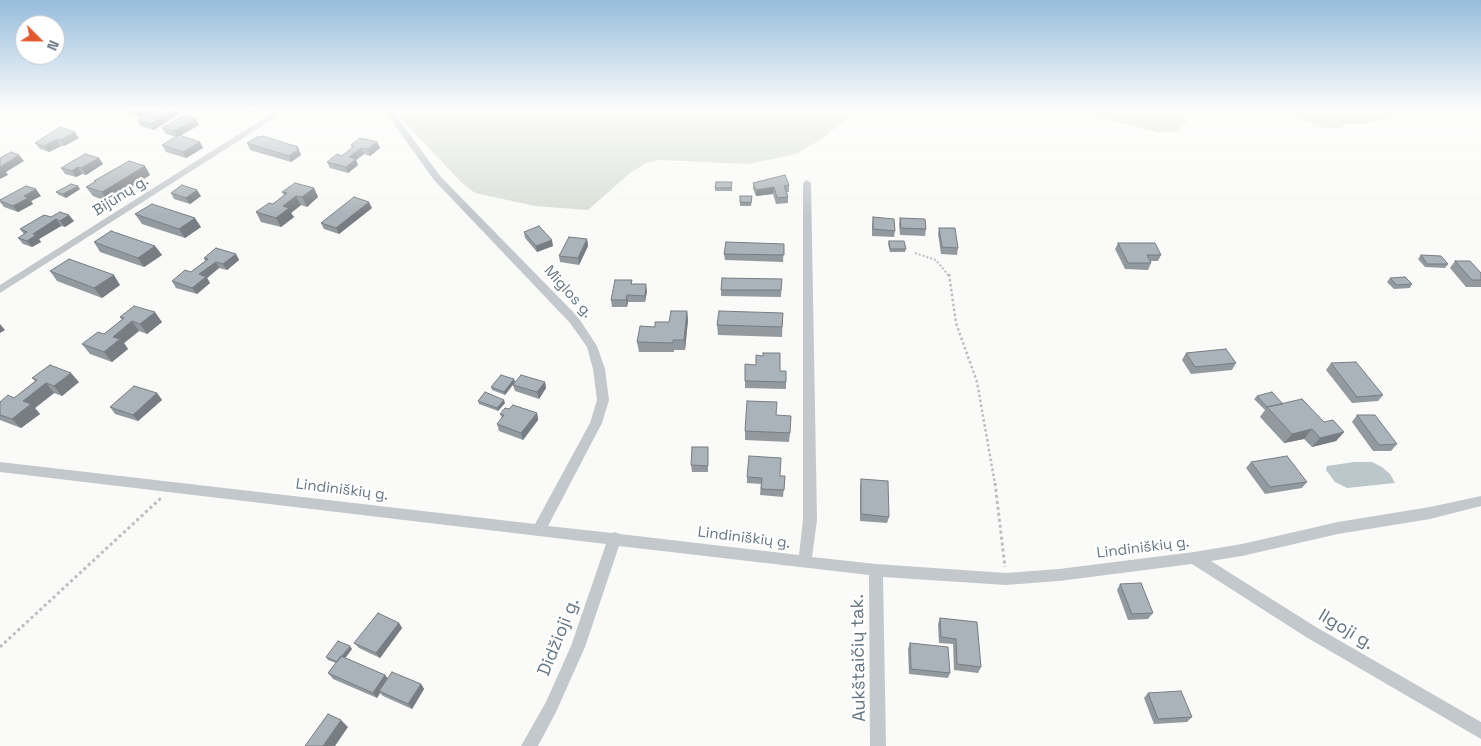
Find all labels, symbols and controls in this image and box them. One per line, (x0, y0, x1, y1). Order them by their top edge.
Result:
north arrow (15, 15, 65, 65)
text: N (43, 38, 63, 53)
street label: Bijūnų g. (90, 172, 152, 220)
street label: Miglos g. (540, 262, 596, 322)
street label: Lindiniškių g. (295, 475, 389, 505)
street label: Lindiniškių g. (697, 523, 791, 553)
street label: Lindiniškių g. (1096, 533, 1190, 563)
street label: Aukštaičių tak. (847, 594, 871, 722)
street label: Didžioji g. (534, 595, 584, 679)
street label: Ilgoji g. (1314, 605, 1378, 655)

